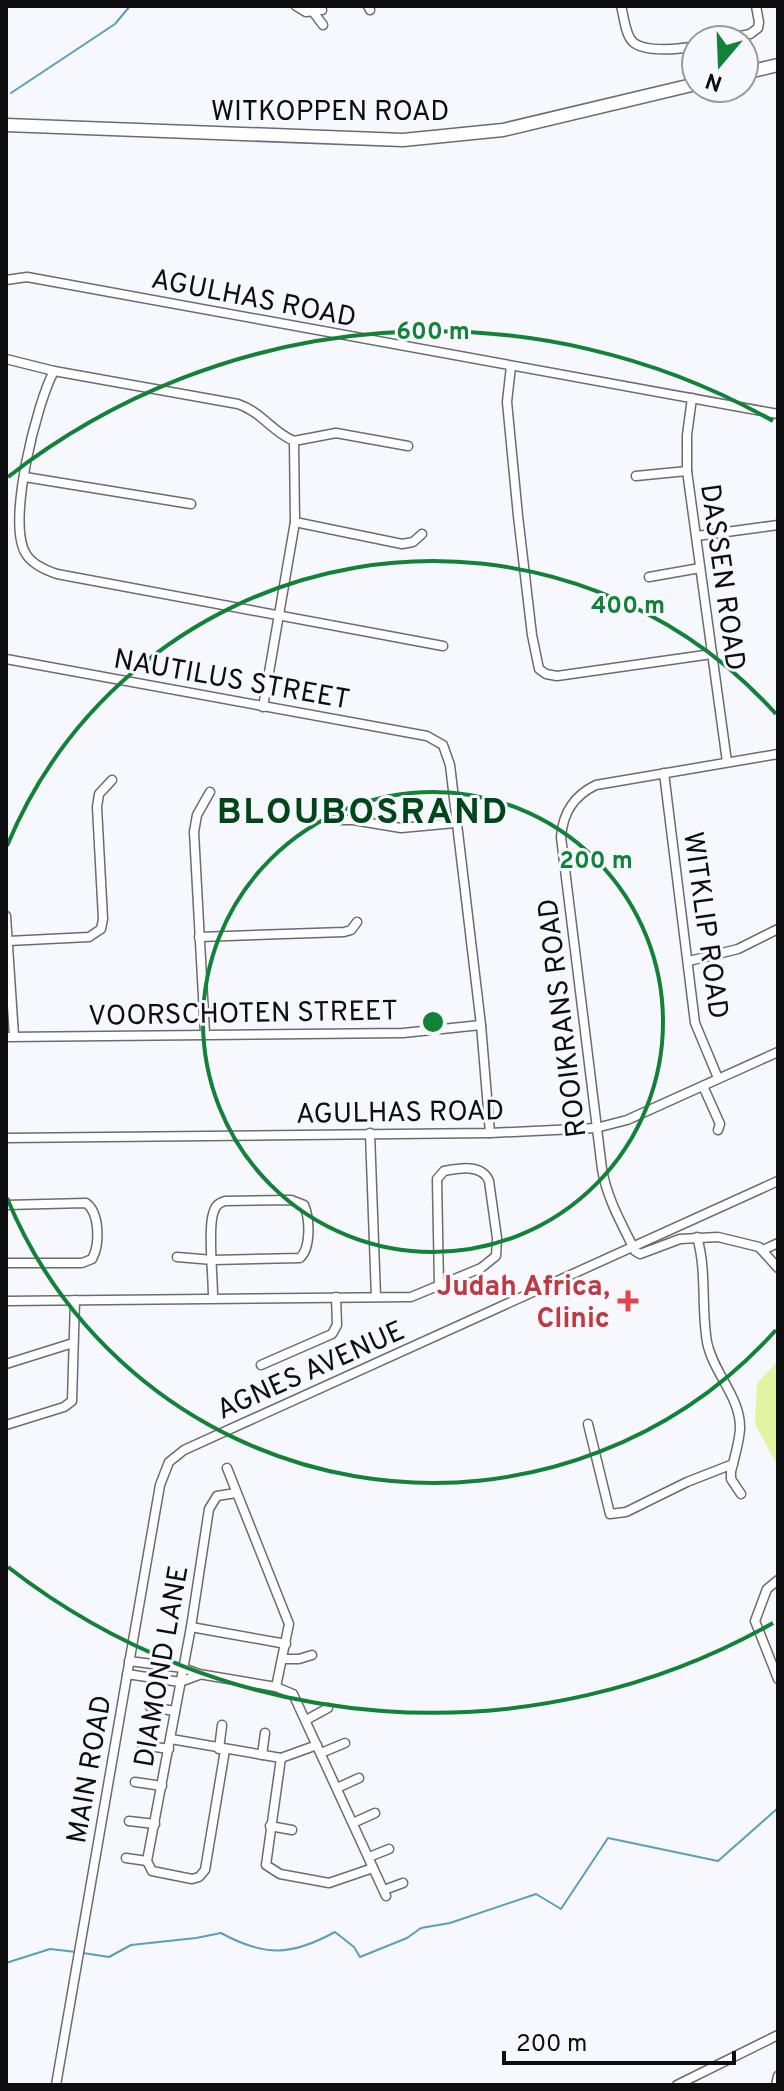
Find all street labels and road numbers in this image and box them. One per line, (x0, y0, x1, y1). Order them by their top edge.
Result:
street label: WITKOPPEN ROAD (211, 95, 449, 131)
street label: AGULHAS ROAD (148, 262, 359, 337)
street label: DASSEN ROAD (690, 482, 752, 673)
street label: NAUTILUS STREET (111, 642, 352, 719)
street label: WITKLIP ROAD (673, 829, 735, 1021)
street label: ROOIKRANS ROAD (531, 896, 597, 1139)
street label: VOORSCHOTEN STREET (88, 994, 398, 1036)
street label: AGULHAS ROAD (296, 1094, 504, 1134)
street label: AGNES AVENUE (212, 1314, 411, 1429)
street label: DIAMOND LANE (128, 1563, 198, 1770)
street label: MAIN ROAD (60, 1693, 122, 1846)

